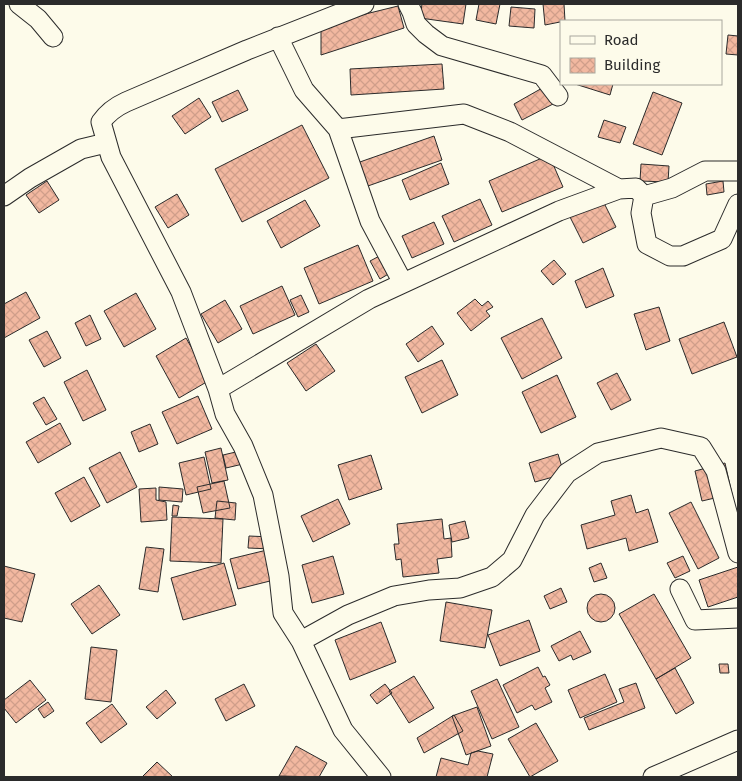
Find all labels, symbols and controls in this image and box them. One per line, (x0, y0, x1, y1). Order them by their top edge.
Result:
legend (560, 20, 722, 85)
text: Road (604, 31, 639, 49)
text: Building (604, 56, 660, 74)

